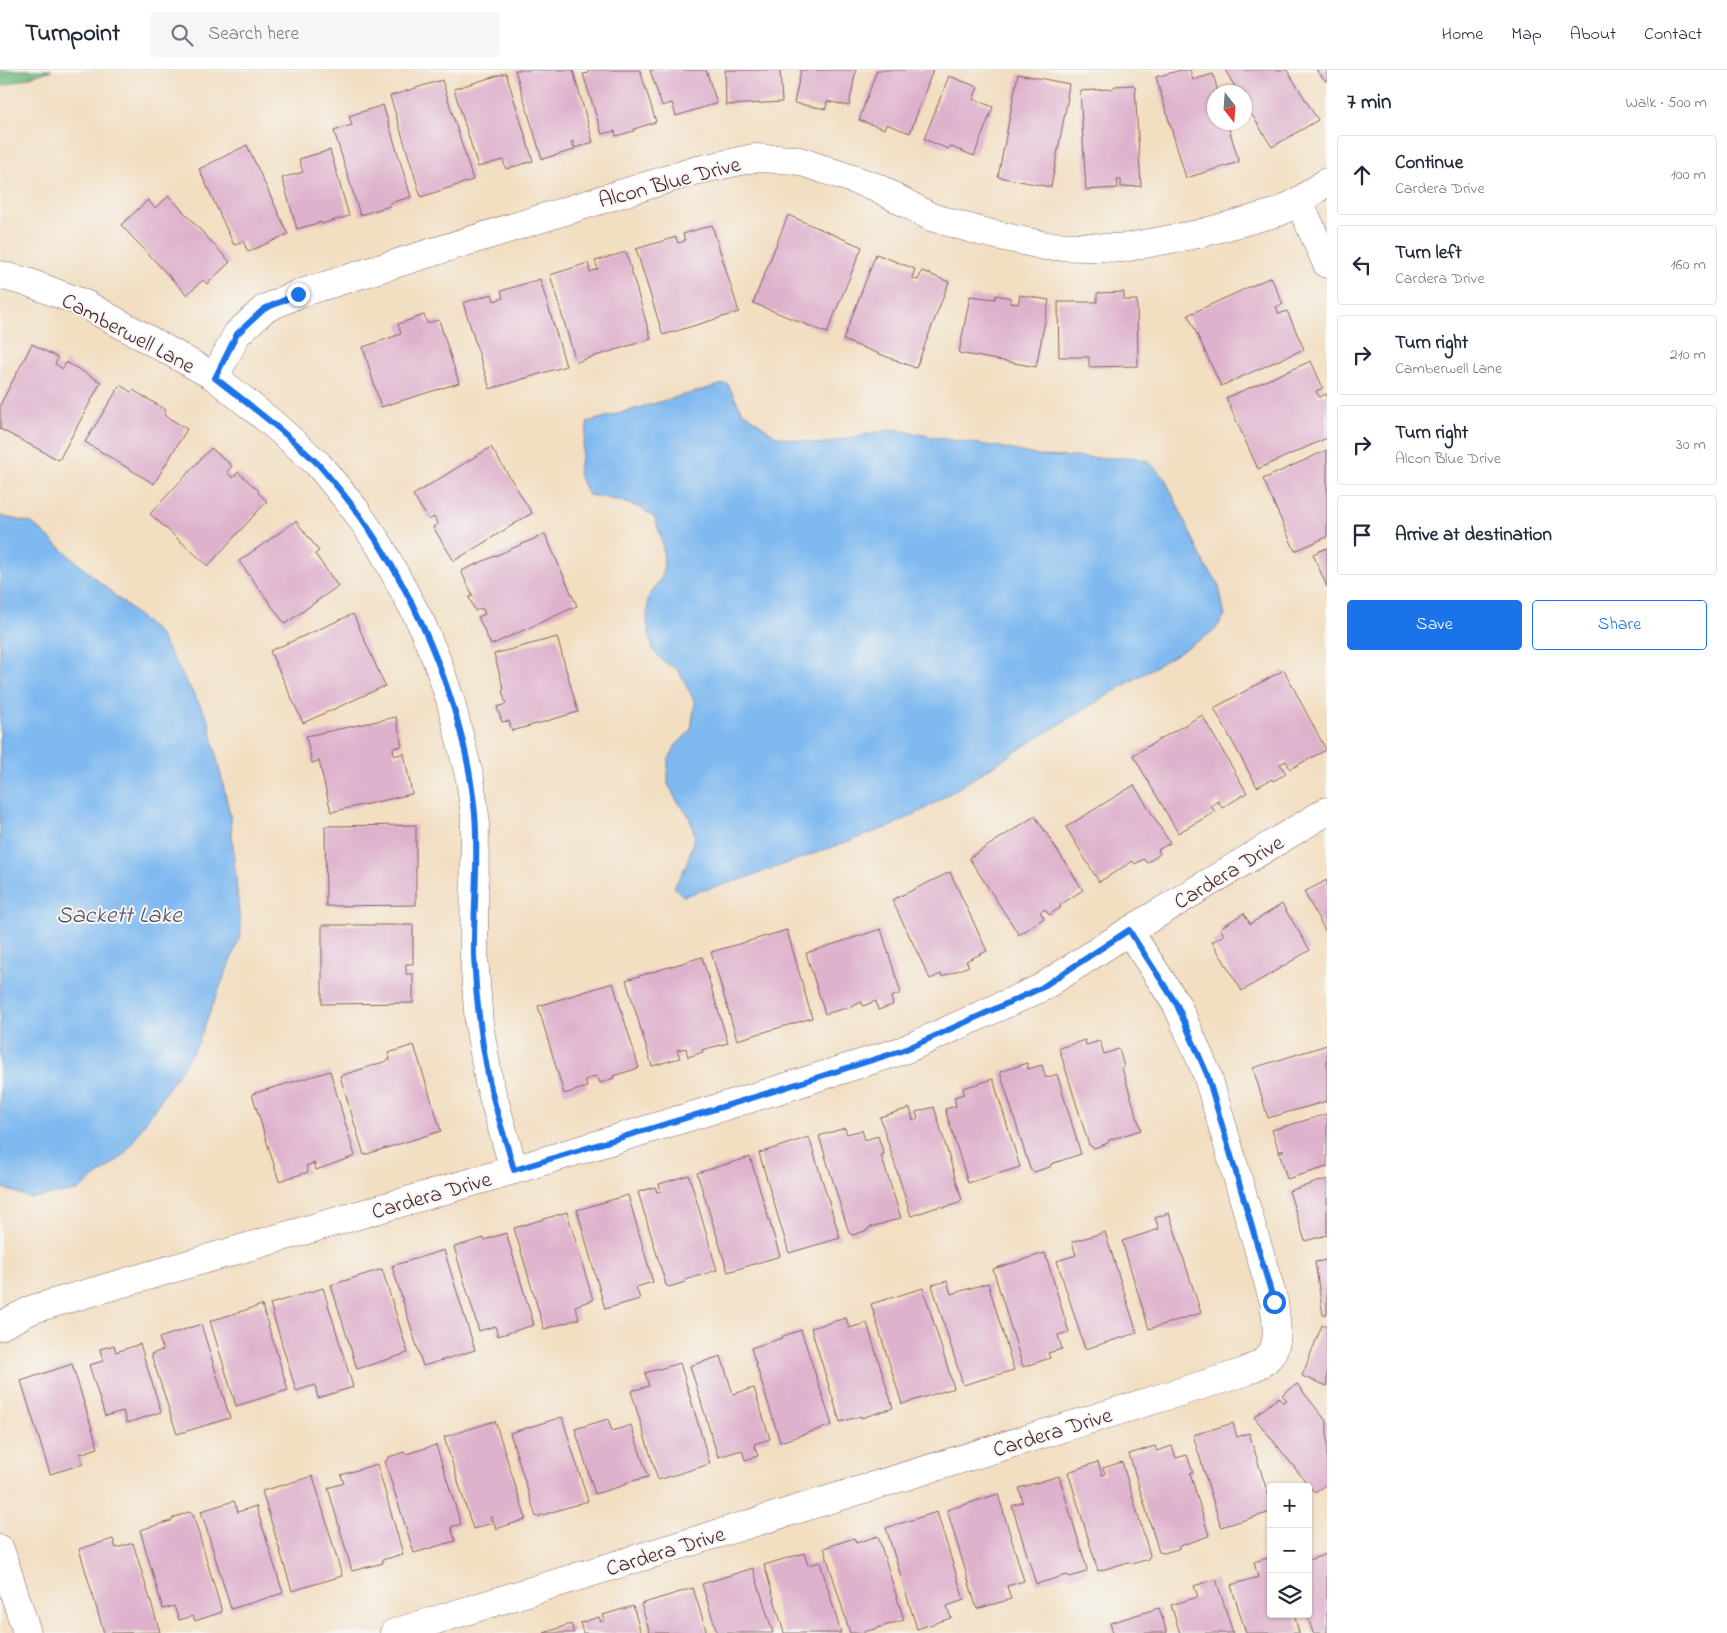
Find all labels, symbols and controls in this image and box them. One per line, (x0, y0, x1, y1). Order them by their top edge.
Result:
search box (150, 12, 500, 57)
text: Turnpoint (25, 17, 120, 52)
icon: search (168, 21, 196, 49)
text: Search here (208, 21, 299, 48)
text: Home (1442, 22, 1483, 48)
text: Map (1511, 22, 1542, 48)
text: About (1570, 22, 1616, 48)
text: Contact (1644, 22, 1702, 48)
north arrow (1207, 85, 1252, 130)
text: 7 min (1347, 88, 1391, 118)
text: Walk · 500 m (1625, 91, 1707, 115)
street label: Alcon Blue Drive (595, 150, 744, 218)
text: Continue (1395, 150, 1463, 177)
icon: ahead (1348, 161, 1376, 189)
text: 100 m (1671, 163, 1706, 187)
text: Cardera Drive (1395, 177, 1485, 201)
text: Turn left (1395, 240, 1462, 267)
icon: left (1348, 251, 1376, 279)
text: 160 m (1671, 253, 1706, 277)
text: Cardera Drive (1395, 267, 1485, 291)
route end (287, 283, 310, 306)
street label: Camberwell Lane (55, 286, 200, 383)
text: Turn right (1395, 330, 1468, 357)
icon: right (1348, 341, 1376, 369)
text: 210 m (1670, 343, 1706, 367)
text: Camberwell Lane (1395, 357, 1502, 381)
text: Turn right (1395, 420, 1468, 447)
icon: right (1348, 431, 1376, 459)
text: 30 m (1676, 433, 1706, 457)
text: Alcon Blue Drive (1395, 447, 1501, 471)
icon: arrive (1348, 521, 1376, 549)
text: Arrive at destination (1395, 522, 1552, 549)
button: Save (1347, 600, 1522, 650)
button: Share (1532, 600, 1707, 650)
street label: Cardera Drive (1169, 828, 1291, 919)
water label: Sackett Lake (56, 899, 183, 934)
street label: Cardera Drive (368, 1164, 496, 1229)
route start (1263, 1291, 1286, 1314)
street label: Cardera Drive (989, 1401, 1117, 1467)
map controls (1267, 1483, 1312, 1618)
button: + (1267, 1483, 1312, 1528)
street label: Cardera Drive (602, 1520, 730, 1586)
button: − (1267, 1528, 1312, 1573)
button: layers (1267, 1573, 1312, 1618)

